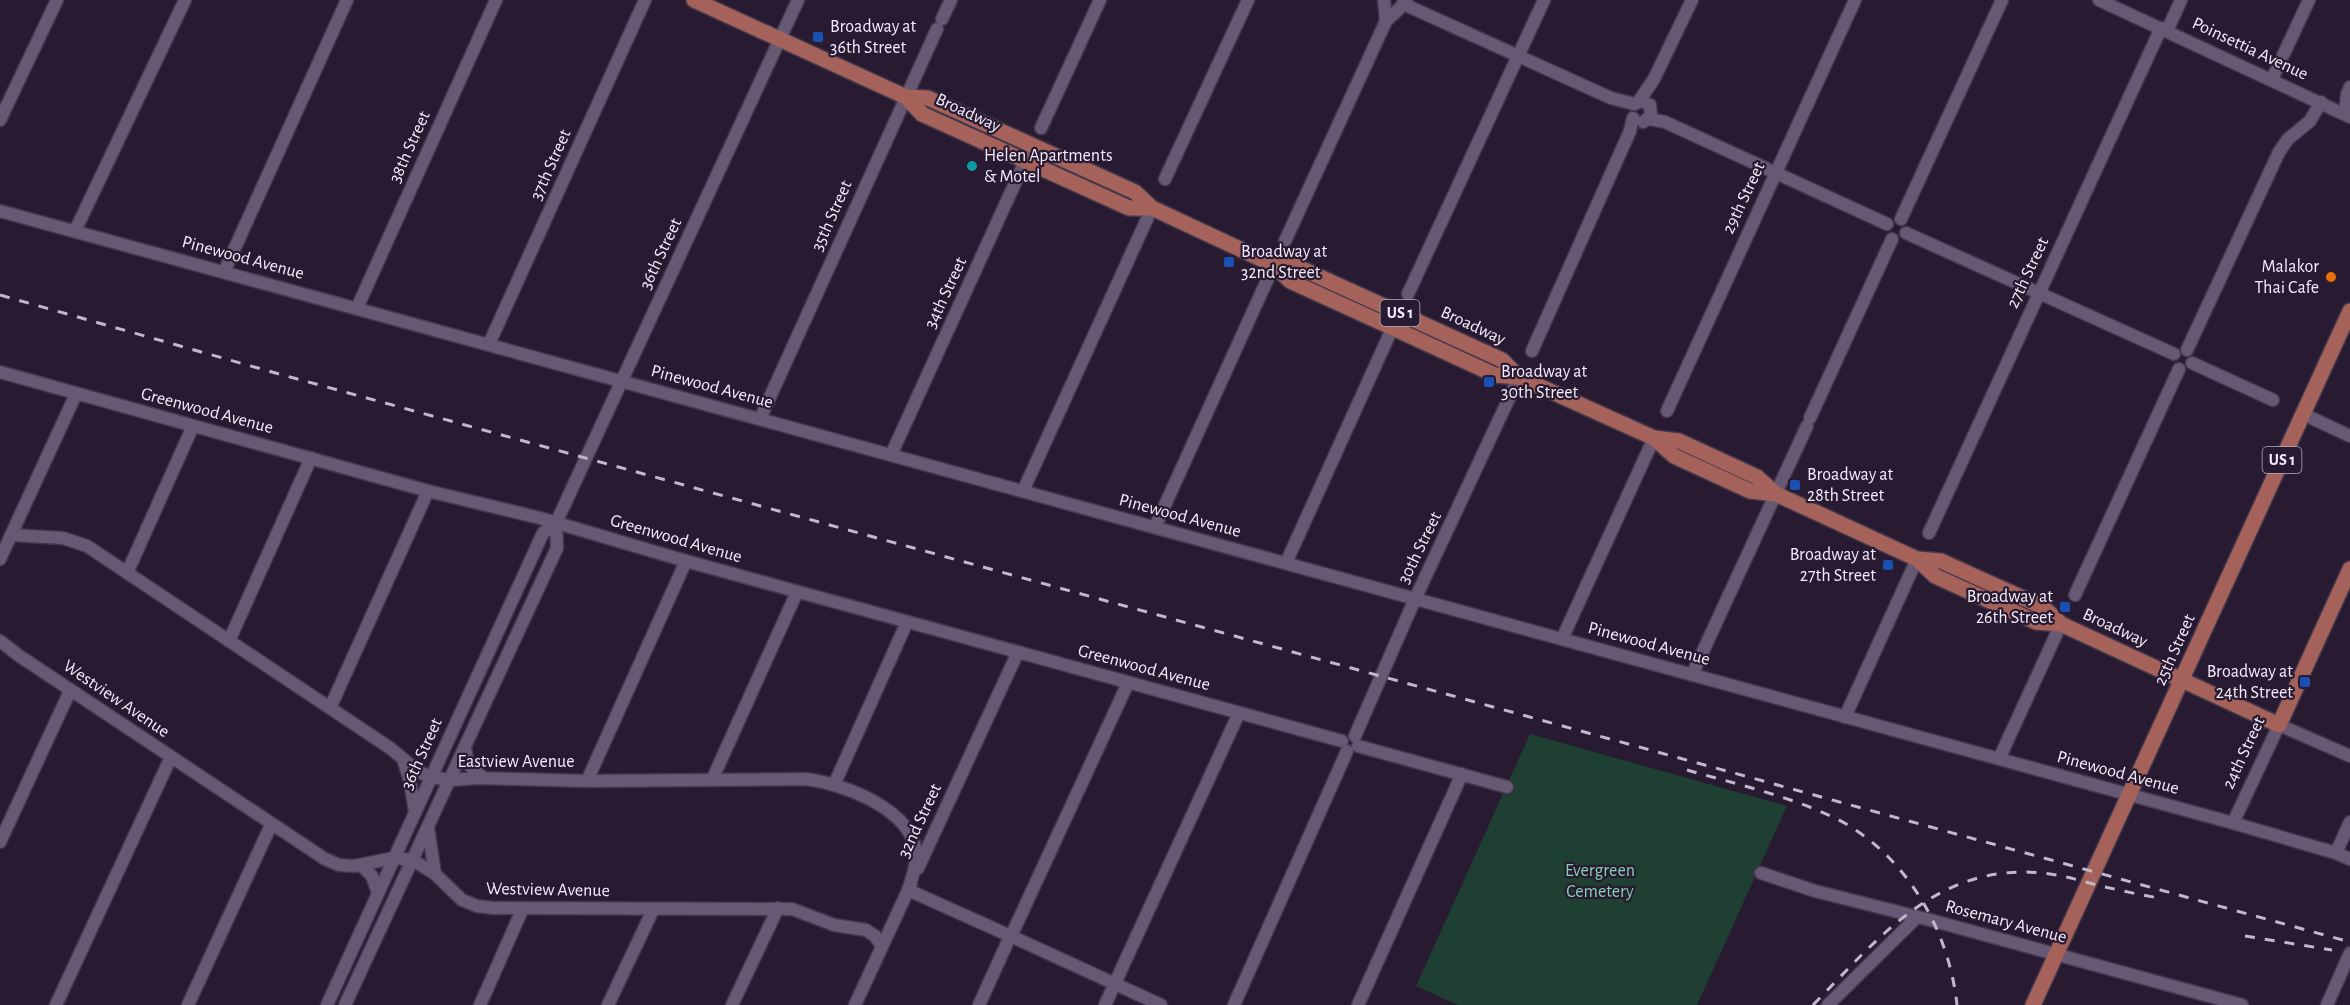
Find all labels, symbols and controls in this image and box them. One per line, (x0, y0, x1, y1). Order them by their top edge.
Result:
street label: Poinsettia Avenue (2189, 14, 2311, 84)
place label: Broadway at 36th Street (830, 18, 917, 57)
marker: Broadway at 36th Street (811, 30, 825, 44)
street label: Broadway (933, 90, 1004, 136)
street label: 38th Street (386, 108, 434, 186)
street label: 37th Street (527, 127, 575, 203)
place label: Helen Apartments & Motel (984, 147, 1113, 186)
marker: Helen Apartments & Motel (965, 159, 979, 173)
street label: 29th Street (1720, 159, 1769, 237)
street label: 35th Street (808, 178, 856, 254)
street label: 36th Street (637, 215, 685, 292)
street label: Pinewood Avenue (180, 233, 306, 283)
street label: 27th Street (2004, 234, 2052, 311)
place label: Broadway at 32nd Street (1241, 243, 1328, 282)
street label: 34th Street (922, 254, 970, 331)
marker: Broadway at 32nd Street (1222, 255, 1236, 269)
place label: Malakor Thai Cafe (2254, 258, 2319, 297)
marker: Malakor Thai Cafe (2324, 270, 2338, 284)
road number: US 1 (1380, 300, 1420, 326)
street label: Broadway (1438, 303, 1509, 349)
street label: Pinewood Avenue (649, 362, 775, 412)
place label: Broadway at 30th Street (1501, 363, 1588, 402)
marker: Broadway at 30th Street (1482, 375, 1496, 389)
street label: Greenwood Avenue (139, 385, 275, 437)
road number: US 1 (2262, 447, 2302, 473)
place label: Broadway at 28th Street (1807, 466, 1894, 505)
marker: Broadway at 28th Street (1788, 478, 1802, 492)
street label: Pinewood Avenue (1117, 491, 1243, 541)
street label: 30th Street (1395, 509, 1445, 587)
street label: Greenwood Avenue (608, 512, 744, 566)
place label: Broadway at 27th Street (1790, 546, 1876, 585)
marker: Broadway at 27th Street (1881, 558, 1895, 572)
place label: Broadway at 26th Street (1967, 588, 2053, 627)
marker: Broadway at 26th Street (2058, 600, 2072, 614)
street label: Broadway (2080, 605, 2151, 651)
street label: 25th Street (2151, 611, 2199, 688)
street label: Pinewood Avenue (1586, 619, 1712, 669)
street label: Greenwood Avenue (1076, 642, 1212, 694)
street label: Westview Avenue (60, 657, 172, 741)
place label: Broadway at 24th Street (2207, 663, 2293, 702)
marker: Broadway at 24th Street (2298, 675, 2312, 689)
street label: 24th Street (2220, 714, 2269, 792)
street label: 36th Street (398, 715, 446, 793)
street label: Pinewood Avenue (2055, 748, 2181, 798)
street label: Eastview Avenue (458, 753, 574, 771)
street label: 32nd Street (895, 781, 945, 861)
park label: Evergreen Cemetery (1565, 862, 1635, 901)
street label: Westview Avenue (486, 880, 610, 900)
street label: Rosemary Avenue (1943, 897, 2069, 947)

